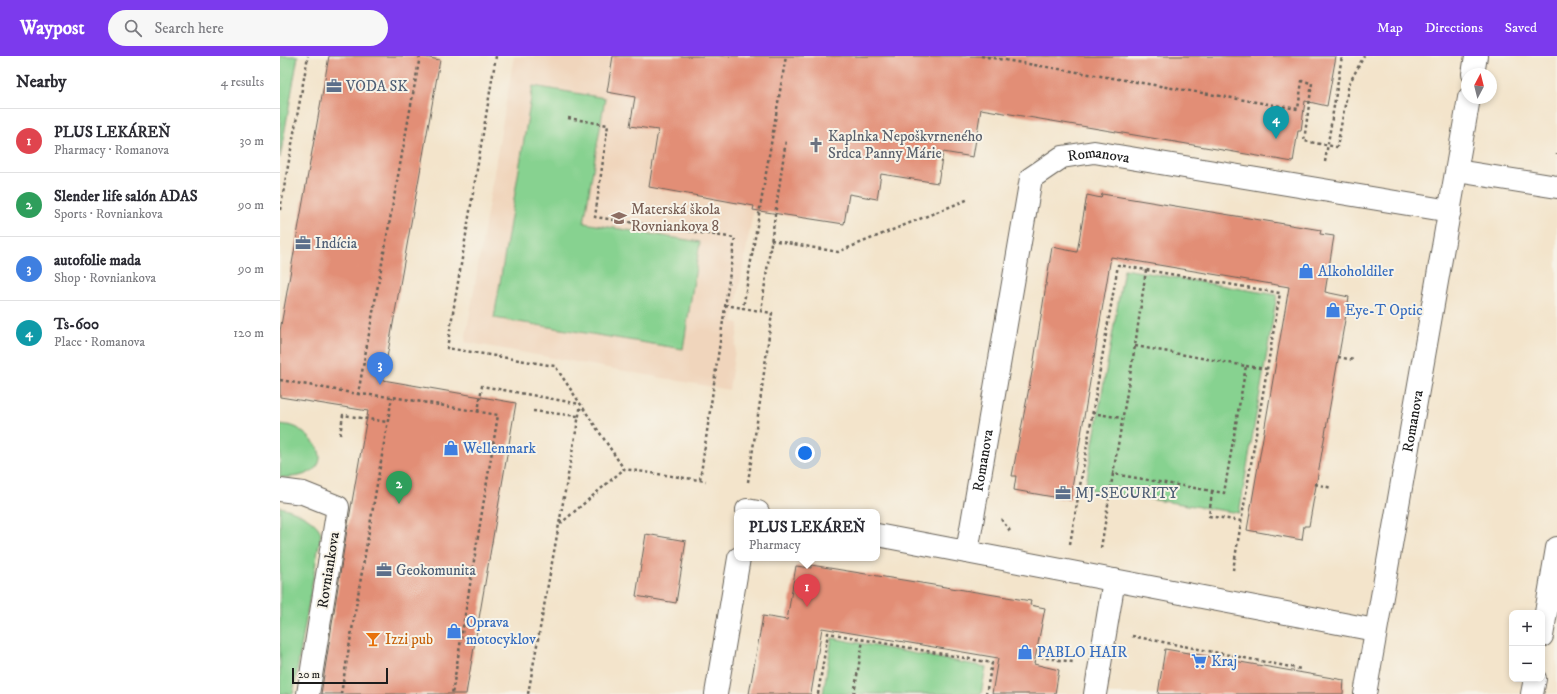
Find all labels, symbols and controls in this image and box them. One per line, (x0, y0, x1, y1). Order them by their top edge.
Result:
search box (108, 10, 388, 46)
text: Waypost (20, 17, 84, 40)
icon: search (122, 17, 144, 39)
text: Search here (154, 19, 224, 38)
text: Map (1377, 19, 1403, 37)
text: Directions (1425, 19, 1483, 37)
text: Saved (1505, 19, 1537, 37)
north arrow (1461, 68, 1497, 104)
text: Nearby (16, 71, 66, 93)
text: 4 results (221, 74, 264, 90)
office icon: VODA SK (325, 77, 343, 95)
place label: VODA SK (345, 77, 408, 96)
pin: 4 (1263, 106, 1289, 139)
text: PLUS LEKÁREŇ (54, 123, 170, 142)
place label: Kaplnka Nepoškvrneného Srdca Panny Márie (828, 127, 983, 163)
text: 1 (27, 133, 31, 149)
text: 30 m (240, 133, 264, 149)
church icon: Kaplnka Nepoškvrneného Srdca Panny Márie (807, 136, 825, 154)
text: Pharmacy · Romanova (54, 142, 169, 158)
street label: Romanova (1066, 143, 1132, 168)
text: Slender life salón ADAS (54, 187, 198, 206)
text: 2 (26, 197, 32, 213)
text: 90 m (238, 197, 264, 213)
place label: Materská škola Rovniankova 8 (631, 200, 721, 236)
text: Sports · Rovniankova (54, 206, 163, 222)
school or university icon: Materská škola Rovniankova 8 (610, 209, 628, 227)
office icon: Indícia (294, 234, 312, 252)
place label: Indícia (315, 234, 358, 253)
text: autofolie mada (54, 251, 141, 270)
text: 3 (27, 261, 31, 277)
text: 90 m (238, 261, 264, 277)
shop icon: Alkoholdiler (1297, 262, 1315, 280)
place label: Alkoholdiler (1318, 262, 1394, 281)
text: Shop · Rovniankova (54, 270, 156, 286)
shop icon: Eye-T Optic (1324, 301, 1342, 319)
place label: Eye-T Optic (1345, 301, 1423, 320)
text: Ts-600 (54, 315, 99, 334)
text: 4 (25, 325, 33, 341)
text: 120 m (233, 325, 264, 341)
text: Place · Romanova (54, 334, 145, 350)
pin: 3 (367, 352, 393, 385)
street label: Romanova (1398, 388, 1428, 454)
street label: Romanova (969, 427, 998, 493)
shop icon: Wellenmark (442, 439, 460, 457)
place label: Wellenmark (462, 439, 536, 458)
your location (795, 443, 815, 463)
pin: 2 (386, 471, 412, 504)
office icon: MJ-SECURITY (1054, 484, 1072, 502)
place label: MJ-SECURITY (1075, 484, 1178, 503)
popup (734, 509, 880, 561)
text: PLUS LEKÁREŇ (749, 518, 865, 537)
street label: Rovniankova (313, 530, 344, 610)
text: Pharmacy (749, 537, 801, 553)
office icon: Geokomunita (375, 561, 393, 579)
place label: Geokomunita (396, 561, 476, 580)
pin: 1 (794, 574, 820, 607)
map controls (1509, 610, 1545, 682)
button: + (1509, 610, 1545, 646)
place label: Oprava motocyklov (466, 613, 536, 649)
shop icon: Oprava motocyklov (445, 622, 463, 640)
bar icon: Izzi pub (364, 630, 382, 648)
place label: Izzi pub (385, 630, 433, 649)
shop icon: PABLO HAIR (1016, 643, 1034, 661)
place label: PABLO HAIR (1037, 643, 1127, 662)
button: − (1509, 646, 1545, 682)
supermarket icon: Kraj (1190, 652, 1208, 670)
place label: Kraj (1211, 652, 1237, 671)
scale bar (292, 666, 388, 685)
text: 20 m (298, 668, 320, 682)

